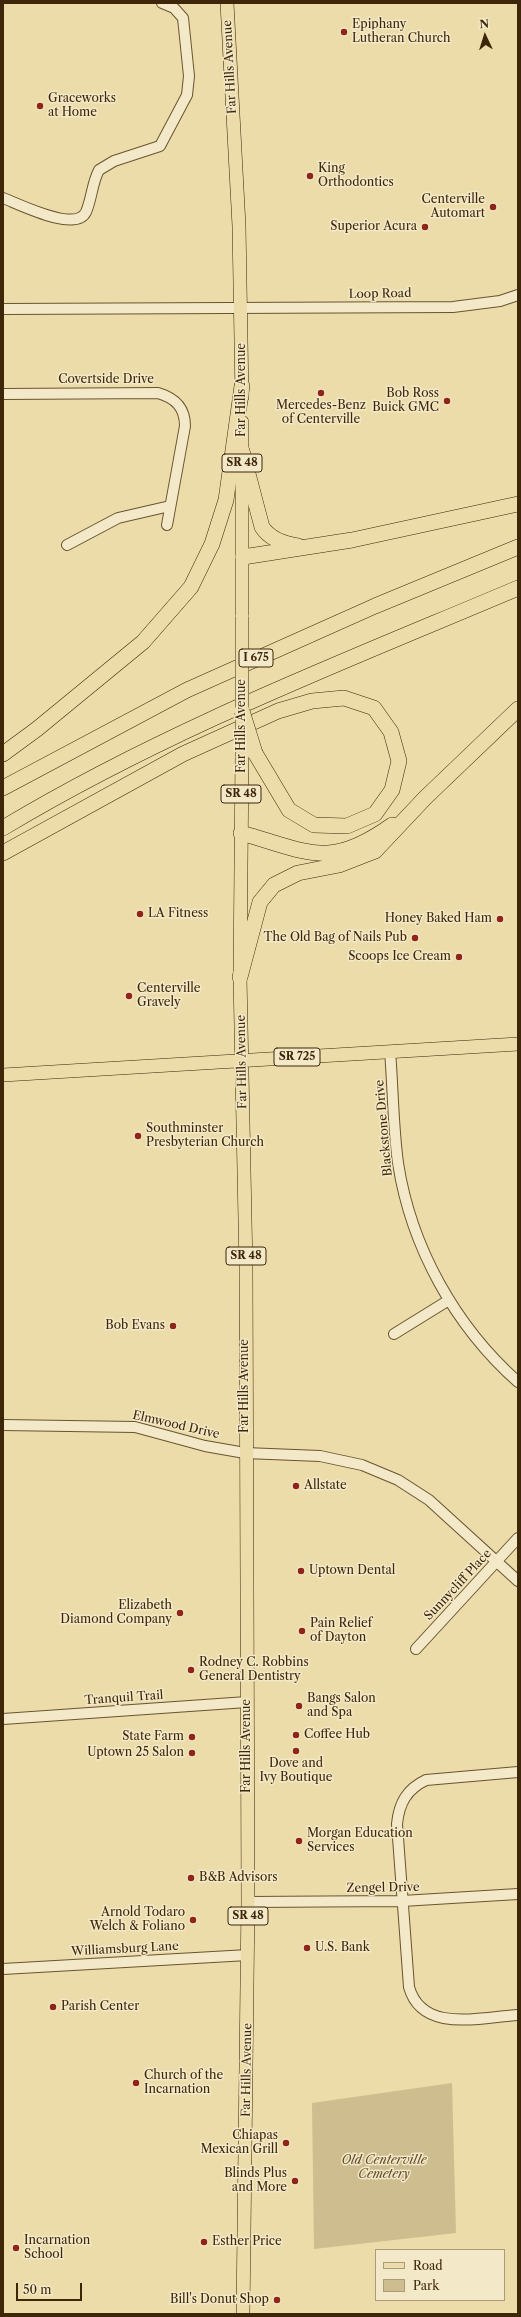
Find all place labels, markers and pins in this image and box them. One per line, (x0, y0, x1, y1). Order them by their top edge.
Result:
place label: Epiphany Lutheran Church (352, 18, 451, 46)
marker: Epiphany Lutheran Church (339, 27, 349, 37)
place label: Graceworks at Home (48, 92, 116, 120)
marker: Graceworks at Home (35, 101, 45, 111)
place label: King Orthodontics (318, 162, 394, 190)
marker: King Orthodontics (305, 171, 315, 181)
place label: Centerville Automart (422, 193, 485, 221)
marker: Centerville Automart (488, 202, 498, 212)
place label: Superior Acura (330, 220, 417, 234)
marker: Superior Acura (420, 222, 430, 232)
place label: Bob Ross Buick GMC (372, 387, 439, 415)
marker: Mercedes-Benz of Centerville (316, 388, 326, 398)
marker: Bob Ross Buick GMC (442, 396, 452, 406)
place label: Mercedes-Benz of Centerville (276, 399, 366, 427)
place label: LA Fitness (148, 907, 208, 921)
marker: LA Fitness (135, 909, 145, 919)
place label: Honey Baked Ham (385, 912, 492, 926)
marker: Honey Baked Ham (495, 914, 505, 924)
place label: The Old Bag of Nails Pub (263, 931, 407, 945)
marker: The Old Bag of Nails Pub (410, 933, 420, 943)
place label: Scoops Ice Cream (348, 950, 451, 964)
marker: Scoops Ice Cream (454, 952, 464, 962)
place label: Centerville Gravely (137, 982, 200, 1010)
marker: Centerville Gravely (124, 991, 134, 1001)
place label: Southminster Presbyterian Church (146, 1122, 264, 1150)
marker: Southminster Presbyterian Church (133, 1131, 143, 1141)
place label: Bob Evans (105, 1319, 165, 1333)
marker: Bob Evans (168, 1321, 178, 1331)
place label: Allstate (304, 1479, 347, 1493)
marker: Allstate (291, 1481, 301, 1491)
place label: Uptown Dental (309, 1564, 395, 1578)
marker: Uptown Dental (296, 1566, 306, 1576)
place label: Elizabeth Diamond Company (60, 1599, 172, 1627)
marker: Elizabeth Diamond Company (175, 1608, 185, 1618)
place label: Pain Relief of Dayton (310, 1617, 372, 1645)
marker: Pain Relief of Dayton (297, 1626, 307, 1636)
place label: Rodney C. Robbins General Dentistry (199, 1656, 309, 1684)
marker: Rodney C. Robbins General Dentistry (186, 1665, 196, 1675)
place label: Bangs Salon and Spa (307, 1692, 376, 1720)
marker: Bangs Salon and Spa (294, 1701, 304, 1711)
place label: Coffee Hub (304, 1728, 370, 1742)
place label: State Farm (122, 1730, 184, 1744)
marker: Coffee Hub (291, 1730, 301, 1740)
marker: State Farm (187, 1732, 197, 1742)
place label: Uptown 25 Salon (87, 1746, 184, 1760)
marker: Dove and Ivy Boutique (291, 1746, 301, 1756)
marker: Uptown 25 Salon (187, 1748, 197, 1758)
place label: Dove and Ivy Boutique (260, 1757, 332, 1785)
place label: Morgan Education Services (307, 1827, 413, 1855)
marker: Morgan Education Services (294, 1836, 304, 1846)
place label: B&B Advisors (199, 1871, 278, 1885)
marker: B&B Advisors (186, 1873, 196, 1883)
place label: Arnold Todaro Welch & Foliano (90, 1906, 185, 1934)
marker: Arnold Todaro Welch & Foliano (188, 1915, 198, 1925)
place label: U.S. Bank (315, 1941, 370, 1955)
marker: U.S. Bank (302, 1943, 312, 1953)
place label: Parish Center (61, 2000, 139, 2014)
marker: Parish Center (48, 2002, 58, 2012)
place label: Church of the Incarnation (144, 2069, 223, 2097)
marker: Church of the Incarnation (131, 2078, 141, 2088)
place label: Chiapas Mexican Grill (200, 2129, 278, 2157)
marker: Chiapas Mexican Grill (281, 2138, 291, 2148)
place label: Blinds Plus and More (224, 2167, 287, 2195)
marker: Blinds Plus and More (290, 2176, 300, 2186)
place label: Incarnation School (24, 2234, 90, 2262)
place label: Esther Price (212, 2235, 282, 2249)
marker: Esther Price (199, 2237, 209, 2247)
marker: Incarnation School (11, 2243, 21, 2253)
place label: Bill's Donut Shop (170, 2293, 269, 2307)
marker: Bill's Donut Shop (272, 2295, 282, 2305)

